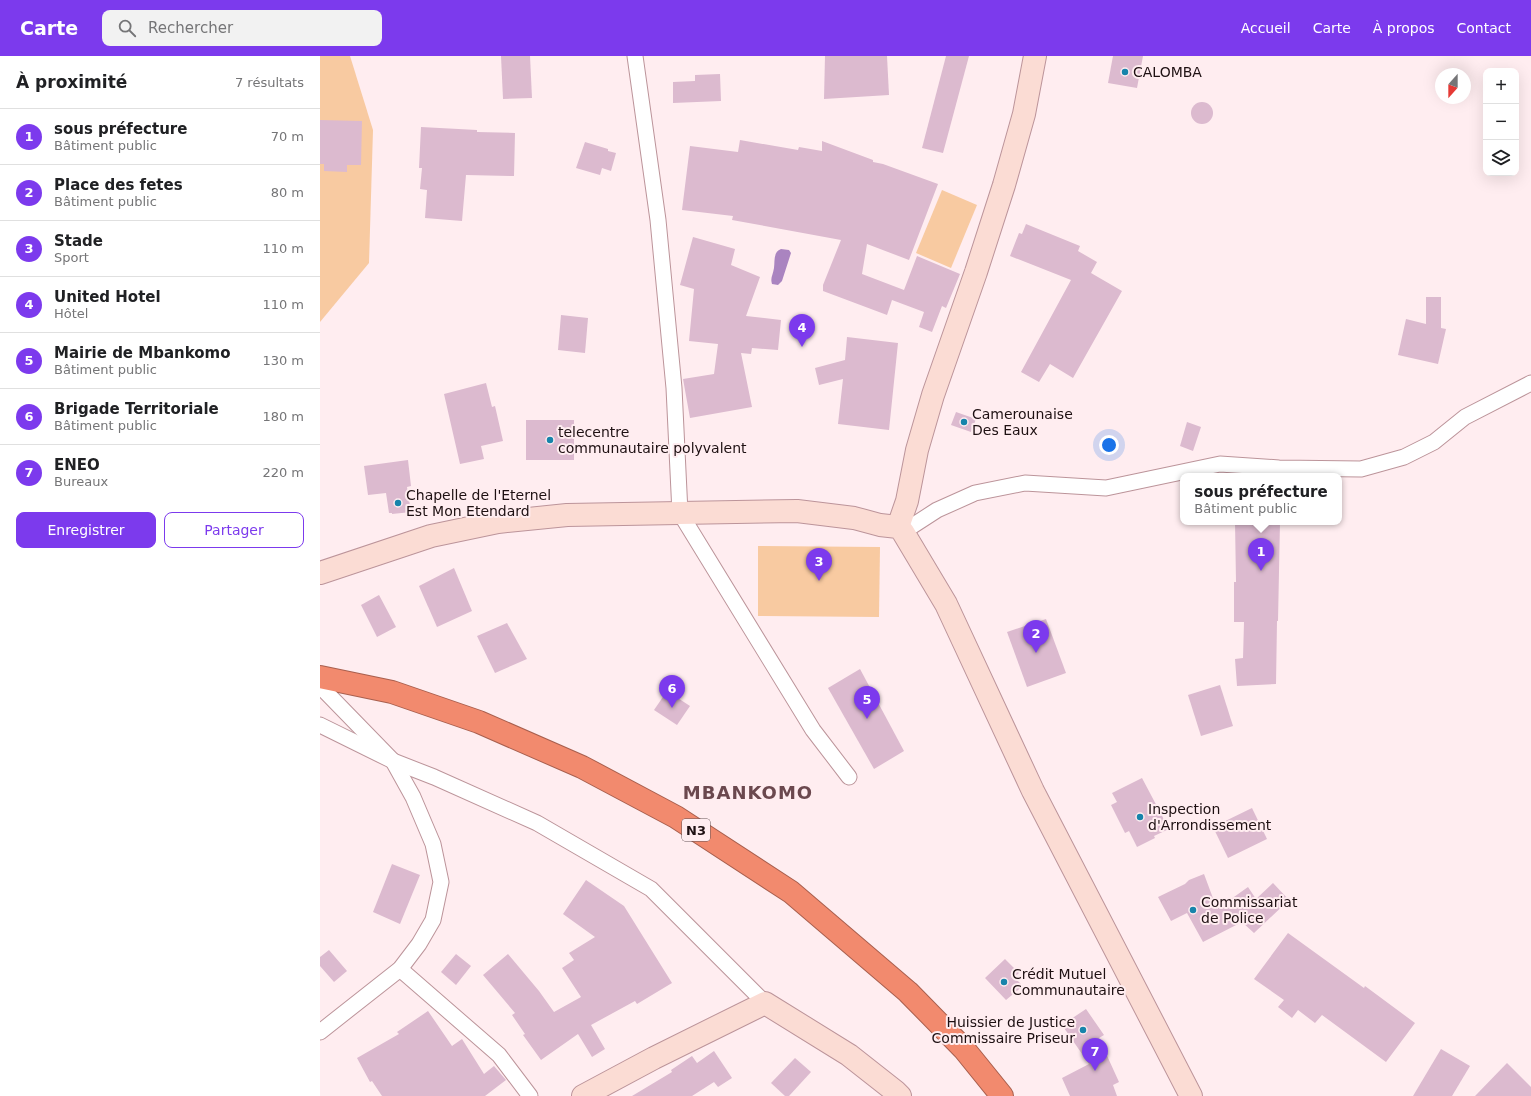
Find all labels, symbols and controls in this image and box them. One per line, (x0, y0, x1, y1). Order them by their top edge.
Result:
search box (102, 10, 382, 46)
text: Carte (20, 17, 78, 39)
icon: search (116, 17, 138, 39)
text: Rechercher (148, 19, 233, 37)
text: Accueil (1241, 20, 1291, 36)
text: Carte (1313, 20, 1351, 36)
text: À propos (1373, 20, 1435, 36)
text: Contact (1457, 20, 1511, 36)
place label: CALOMBA (1133, 64, 1202, 80)
marker: CALOMBA (1120, 67, 1130, 77)
north arrow (1435, 68, 1471, 104)
map controls (1483, 68, 1519, 176)
button: + (1483, 68, 1519, 104)
text: À proximité (16, 72, 127, 92)
text: 7 résultats (235, 75, 304, 90)
button: − (1483, 104, 1519, 140)
text: sous préfecture (54, 120, 187, 138)
text: 1 (24, 129, 34, 144)
text: 70 m (271, 129, 304, 144)
text: Bâtiment public (54, 138, 157, 153)
button: layers (1483, 140, 1519, 176)
text: Place des fetes (54, 176, 183, 194)
text: 2 (24, 185, 34, 200)
text: 80 m (271, 185, 304, 200)
text: Bâtiment public (54, 194, 157, 209)
text: Stade (54, 232, 103, 250)
text: 3 (24, 241, 34, 256)
text: 110 m (262, 241, 304, 256)
text: Sport (54, 250, 89, 265)
text: United Hotel (54, 288, 161, 306)
text: 4 (24, 297, 34, 312)
text: 110 m (262, 297, 304, 312)
text: Hôtel (54, 306, 88, 321)
pin: 4 (789, 314, 815, 347)
text: Mairie de Mbankomo (54, 344, 231, 362)
text: 5 (24, 353, 34, 368)
text: 130 m (262, 353, 304, 368)
text: Bâtiment public (54, 362, 157, 377)
text: Brigade Territoriale (54, 400, 219, 418)
place label: Camerounaise Des Eaux (972, 406, 1073, 438)
text: 6 (24, 409, 34, 424)
text: 180 m (262, 409, 304, 424)
marker: Camerounaise Des Eaux (959, 417, 969, 427)
text: Bâtiment public (54, 418, 157, 433)
place label: telecentre communautaire polyvalent (558, 424, 747, 456)
marker: telecentre communautaire polyvalent (545, 435, 555, 445)
your location (1099, 435, 1119, 455)
text: ENEO (54, 456, 100, 474)
text: 7 (24, 465, 34, 480)
text: 220 m (262, 465, 304, 480)
popup (1180, 473, 1342, 525)
text: Bureaux (54, 474, 108, 489)
text: sous préfecture (1194, 483, 1328, 501)
place label: Chapelle de l'Eternel Est Mon Etendard (406, 487, 551, 519)
marker: Chapelle de l'Eternel Est Mon Etendard (393, 498, 403, 508)
text: Bâtiment public (1194, 501, 1297, 516)
button: Enregistrer (16, 512, 156, 548)
button: Partager (164, 512, 304, 548)
pin: 1 (1248, 538, 1274, 571)
pin: 3 (806, 548, 832, 581)
pin: 2 (1023, 620, 1049, 653)
pin: 6 (659, 675, 685, 708)
pin: 5 (854, 686, 880, 719)
district label: MBANKOMO (683, 782, 813, 803)
place label: Inspection d'Arrondissement (1148, 801, 1272, 833)
marker: Inspection d'Arrondissement (1135, 812, 1145, 822)
road number: N3 (682, 819, 710, 841)
place label: Commissariat de Police (1201, 894, 1298, 926)
marker: Commissariat de Police (1188, 905, 1198, 915)
place label: Crédit Mutuel Communautaire (1012, 966, 1125, 998)
marker: Crédit Mutuel Communautaire (999, 977, 1009, 987)
place label: Huissier de Justice Commissaire Priseur (932, 1014, 1075, 1046)
marker: Huissier de Justice Commissaire Priseur (1078, 1025, 1088, 1035)
pin: 7 (1082, 1038, 1108, 1071)

